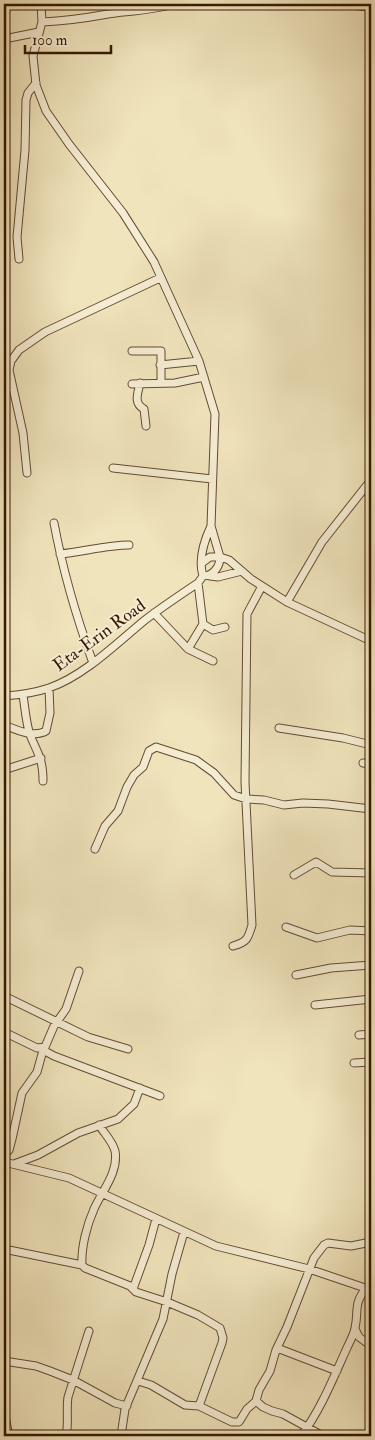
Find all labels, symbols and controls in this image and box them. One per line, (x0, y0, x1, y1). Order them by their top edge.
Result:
scale bar (25, 22, 111, 54)
text: 100 m (32, 31, 68, 50)
street label: Eta-Erin Road (48, 594, 150, 677)

